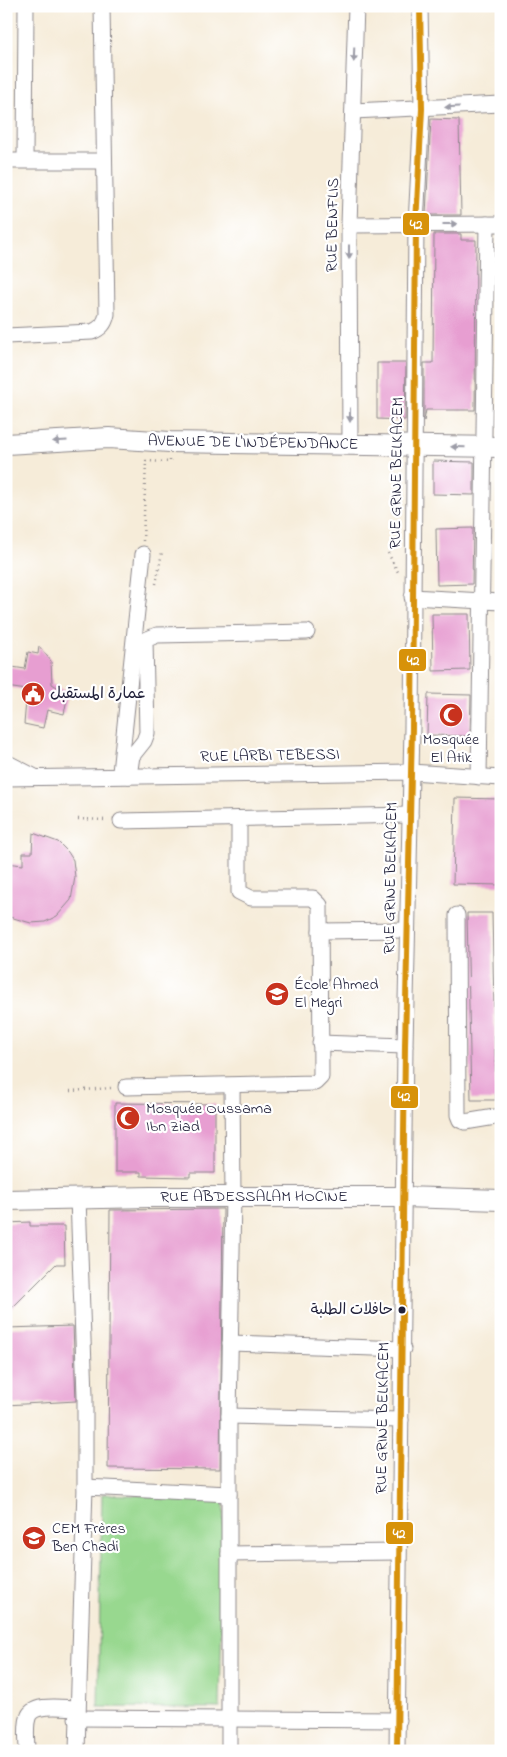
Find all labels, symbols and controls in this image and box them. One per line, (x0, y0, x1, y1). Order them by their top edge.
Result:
one-way arrow (350, 47, 358, 63)
one-way arrow (444, 104, 460, 112)
street label: RUE BENFLIS (320, 178, 346, 272)
line badge: 42 (402, 212, 430, 236)
text: 42 (409, 215, 422, 236)
one-way arrow (442, 220, 458, 228)
one-way arrow (345, 245, 353, 261)
street label: RUE GRINE BELKACEM (384, 397, 410, 549)
one-way arrow (346, 407, 354, 423)
street label: AVENUE DE L'INDÉPENDANCE (148, 429, 358, 457)
one-way arrow (52, 438, 68, 446)
one-way arrow (450, 442, 466, 450)
line badge: 42 (398, 648, 427, 672)
text: 42 (406, 651, 419, 672)
public building icon: عمارة المستقبل (20, 681, 46, 707)
place label: عمارة المستقبل (50, 682, 146, 706)
mosque icon: Mosquée El Atik (438, 702, 464, 728)
place label: Mosquée El Atik (423, 728, 480, 770)
street label: RUE LARBI TEBESSI (200, 743, 340, 769)
street label: RUE GRINE BELKACEM (378, 802, 404, 954)
place label: École Ahmed El Megri (294, 973, 379, 1015)
school or university icon: École Ahmed El Megri (264, 981, 290, 1007)
line badge: 42 (390, 1085, 419, 1109)
text: 42 (397, 1087, 410, 1108)
place label: Mosquée Oussama Ibn Ziad (146, 1097, 272, 1139)
mosque icon: Mosquée Oussama Ibn Ziad (115, 1105, 141, 1131)
street label: RUE ABDESSALAM HOCINE (160, 1185, 348, 1209)
place label: حافلات الطلبة (311, 1299, 393, 1321)
marker: حافلات الطلبة (397, 1305, 407, 1315)
street label: RUE GRINE BELKACEM (370, 1342, 396, 1494)
place label: CEM Frères Ben Chadi (51, 1517, 126, 1559)
line badge: 42 (385, 1521, 414, 1545)
text: 42 (392, 1524, 405, 1545)
school or university icon: CEM Frères Ben Chadi (21, 1525, 47, 1551)

